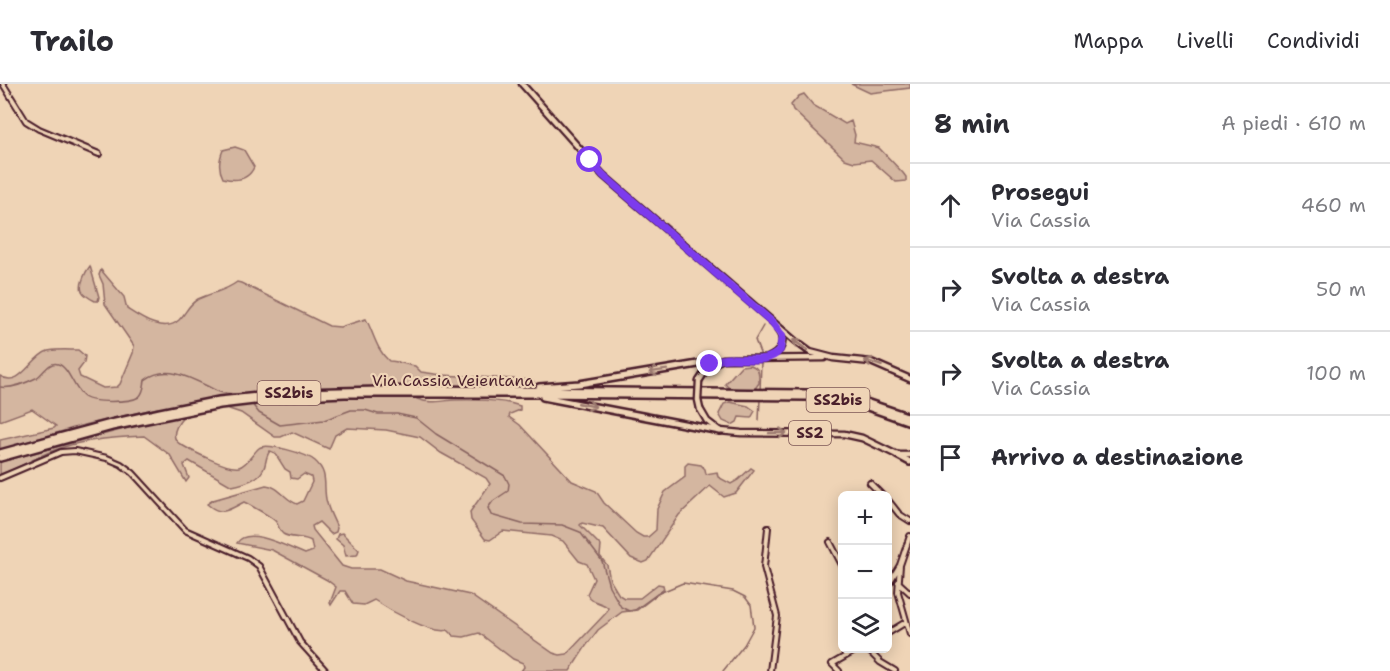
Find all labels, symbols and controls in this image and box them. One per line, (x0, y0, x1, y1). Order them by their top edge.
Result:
text: Trailo (30, 22, 114, 60)
text: Mappa (1073, 27, 1143, 55)
text: Livelli (1176, 27, 1234, 55)
text: Condividi (1267, 27, 1360, 55)
text: 8 min (934, 106, 1010, 141)
text: A piedi · 610 m (1221, 110, 1366, 136)
route start (576, 146, 602, 172)
text: Prosegui (991, 178, 1089, 207)
icon: ahead (934, 189, 967, 222)
text: 460 m (1301, 192, 1366, 218)
text: Via Cassia (991, 207, 1090, 233)
text: Svolta a destra (991, 262, 1169, 291)
icon: right (934, 273, 967, 306)
text: 50 m (1316, 276, 1366, 302)
text: Via Cassia (991, 291, 1090, 317)
one-way arrow (793, 339, 809, 351)
text: Svolta a destra (991, 346, 1169, 375)
route end (696, 350, 722, 376)
one-way arrow (864, 357, 883, 368)
icon: right (934, 357, 967, 390)
text: 100 m (1306, 360, 1366, 386)
one-way arrow (649, 365, 668, 376)
street label: Via Cassia Veientana (372, 370, 534, 391)
text: Via Cassia (991, 375, 1090, 401)
road number: SS2bis (258, 381, 320, 405)
road number: SS2bis (806, 388, 870, 412)
one-way arrow (578, 399, 597, 411)
road number: SS2 (789, 421, 831, 445)
one-way arrow (768, 427, 788, 439)
icon: arrive (934, 441, 967, 474)
text: Arrivo a destinazione (991, 443, 1243, 472)
map controls (838, 491, 892, 653)
button: + (838, 491, 892, 545)
button: − (838, 545, 892, 599)
button: layers (838, 599, 892, 653)

